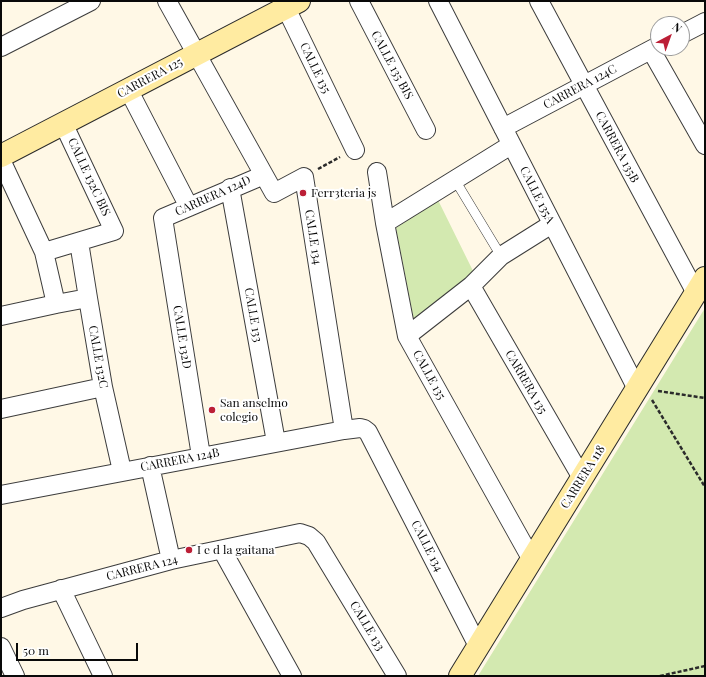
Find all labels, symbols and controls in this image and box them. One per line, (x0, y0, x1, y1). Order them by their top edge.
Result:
north arrow (650, 16, 690, 56)
text: N (670, 19, 685, 36)
street label: CALLE 135 BIS (368, 28, 416, 102)
street label: CALLE 135 (297, 40, 333, 96)
street label: CARRERA 125 (115, 55, 185, 101)
street label: CARRERA 124C (541, 62, 619, 112)
street label: CARRERA 135B (592, 109, 642, 185)
street label: CALLE 132C BIS (65, 136, 113, 218)
street label: CALLE 135A (516, 164, 558, 226)
street label: CARRERA 124D (173, 173, 253, 219)
place label: Ferr3teria js (311, 186, 376, 200)
marker: Ferr3teria js (298, 188, 308, 198)
street label: CALLE 134 (302, 208, 324, 266)
street label: CALLE 133 (241, 287, 265, 343)
street label: CALLE 132D (170, 304, 194, 370)
street label: CALLE 132C (85, 324, 111, 390)
street label: CARRERA 135 (502, 347, 550, 417)
street label: CALLE 135 (409, 348, 449, 402)
place label: San anselmo colegio (220, 396, 288, 424)
marker: San anselmo colegio (207, 405, 217, 415)
street label: CARRERA 118 (558, 443, 608, 511)
street label: CARRERA 124B (139, 445, 221, 475)
street label: CALLE 134 (408, 518, 446, 574)
place label: I e d la gaitana (197, 543, 275, 557)
marker: I e d la gaitana (184, 545, 194, 555)
street label: CARRERA 124 (105, 552, 179, 584)
street label: CALLE 133 (347, 599, 387, 653)
scale bar (18, 635, 140, 661)
text: 50 m (23, 642, 49, 658)

